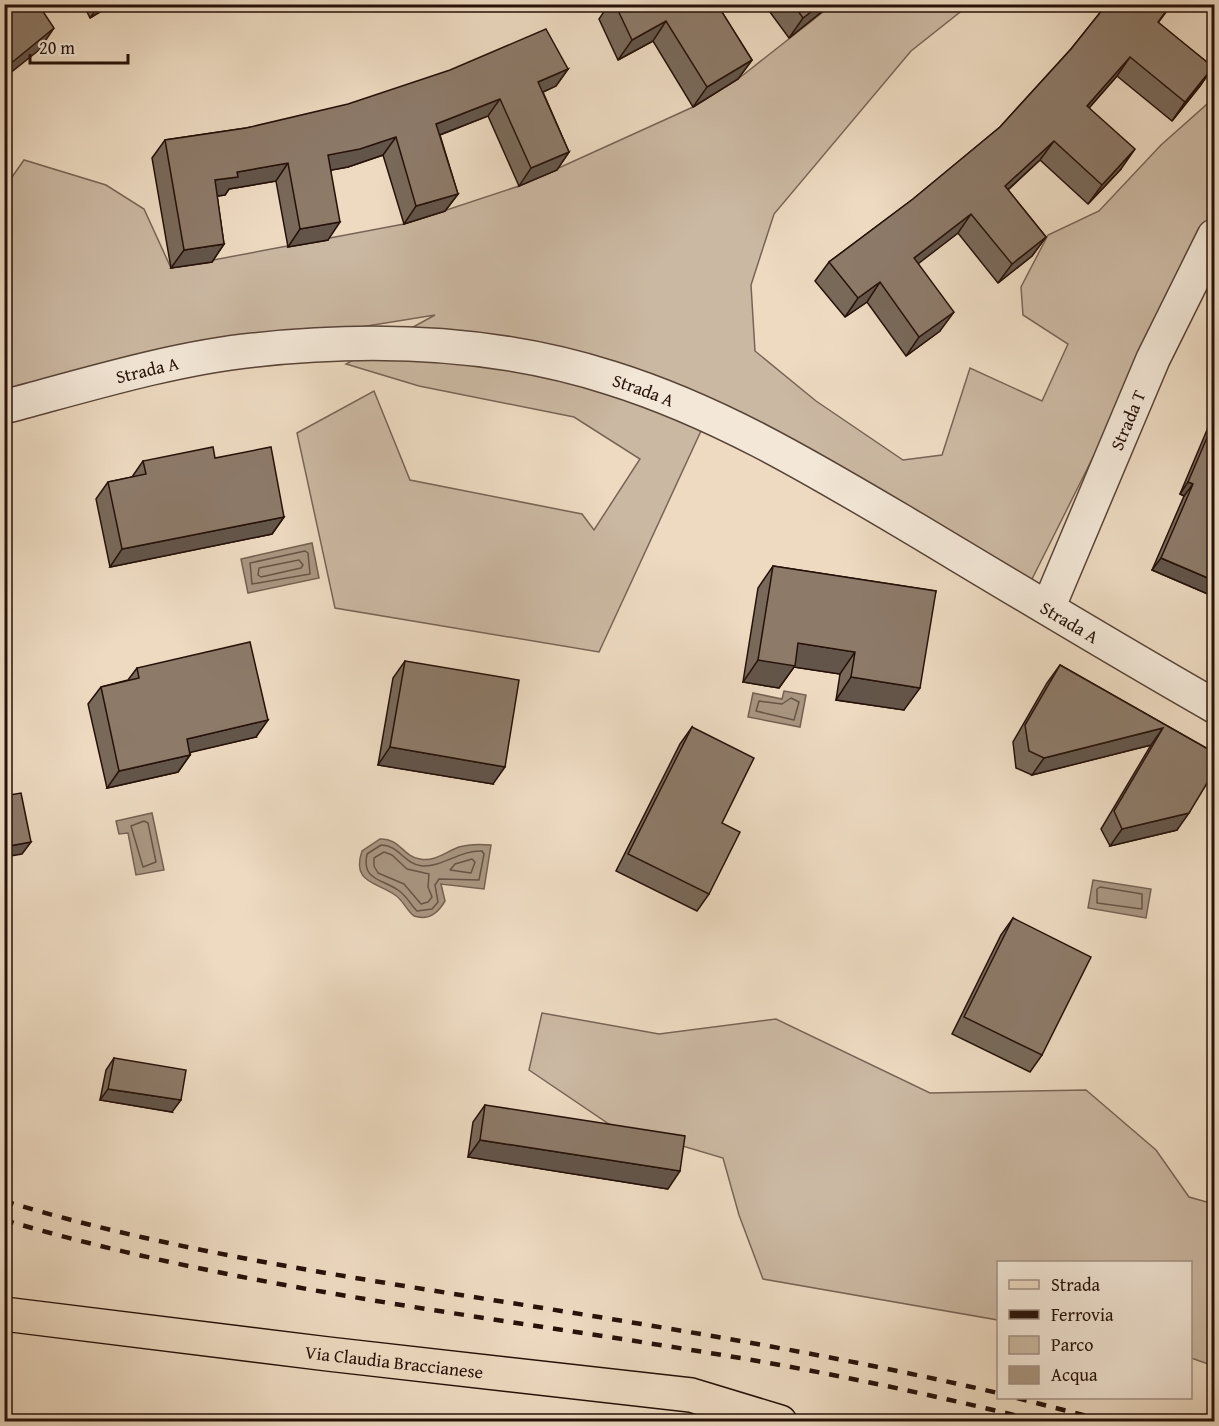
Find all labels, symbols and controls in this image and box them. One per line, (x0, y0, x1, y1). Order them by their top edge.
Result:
scale bar (30, 27, 128, 65)
text: 20 m (39, 34, 75, 61)
street label: Strada A (113, 349, 181, 390)
street label: Strada A (609, 366, 679, 413)
street label: Strada T (1103, 386, 1152, 454)
street label: Strada A (1035, 594, 1104, 650)
legend (997, 1261, 1192, 1399)
text: Strada (1051, 1271, 1101, 1298)
text: Ferrovia (1051, 1301, 1114, 1328)
text: Parco (1051, 1331, 1094, 1358)
street label: Via Claudia Braccianese (303, 1338, 485, 1385)
text: Acqua (1051, 1361, 1098, 1388)

